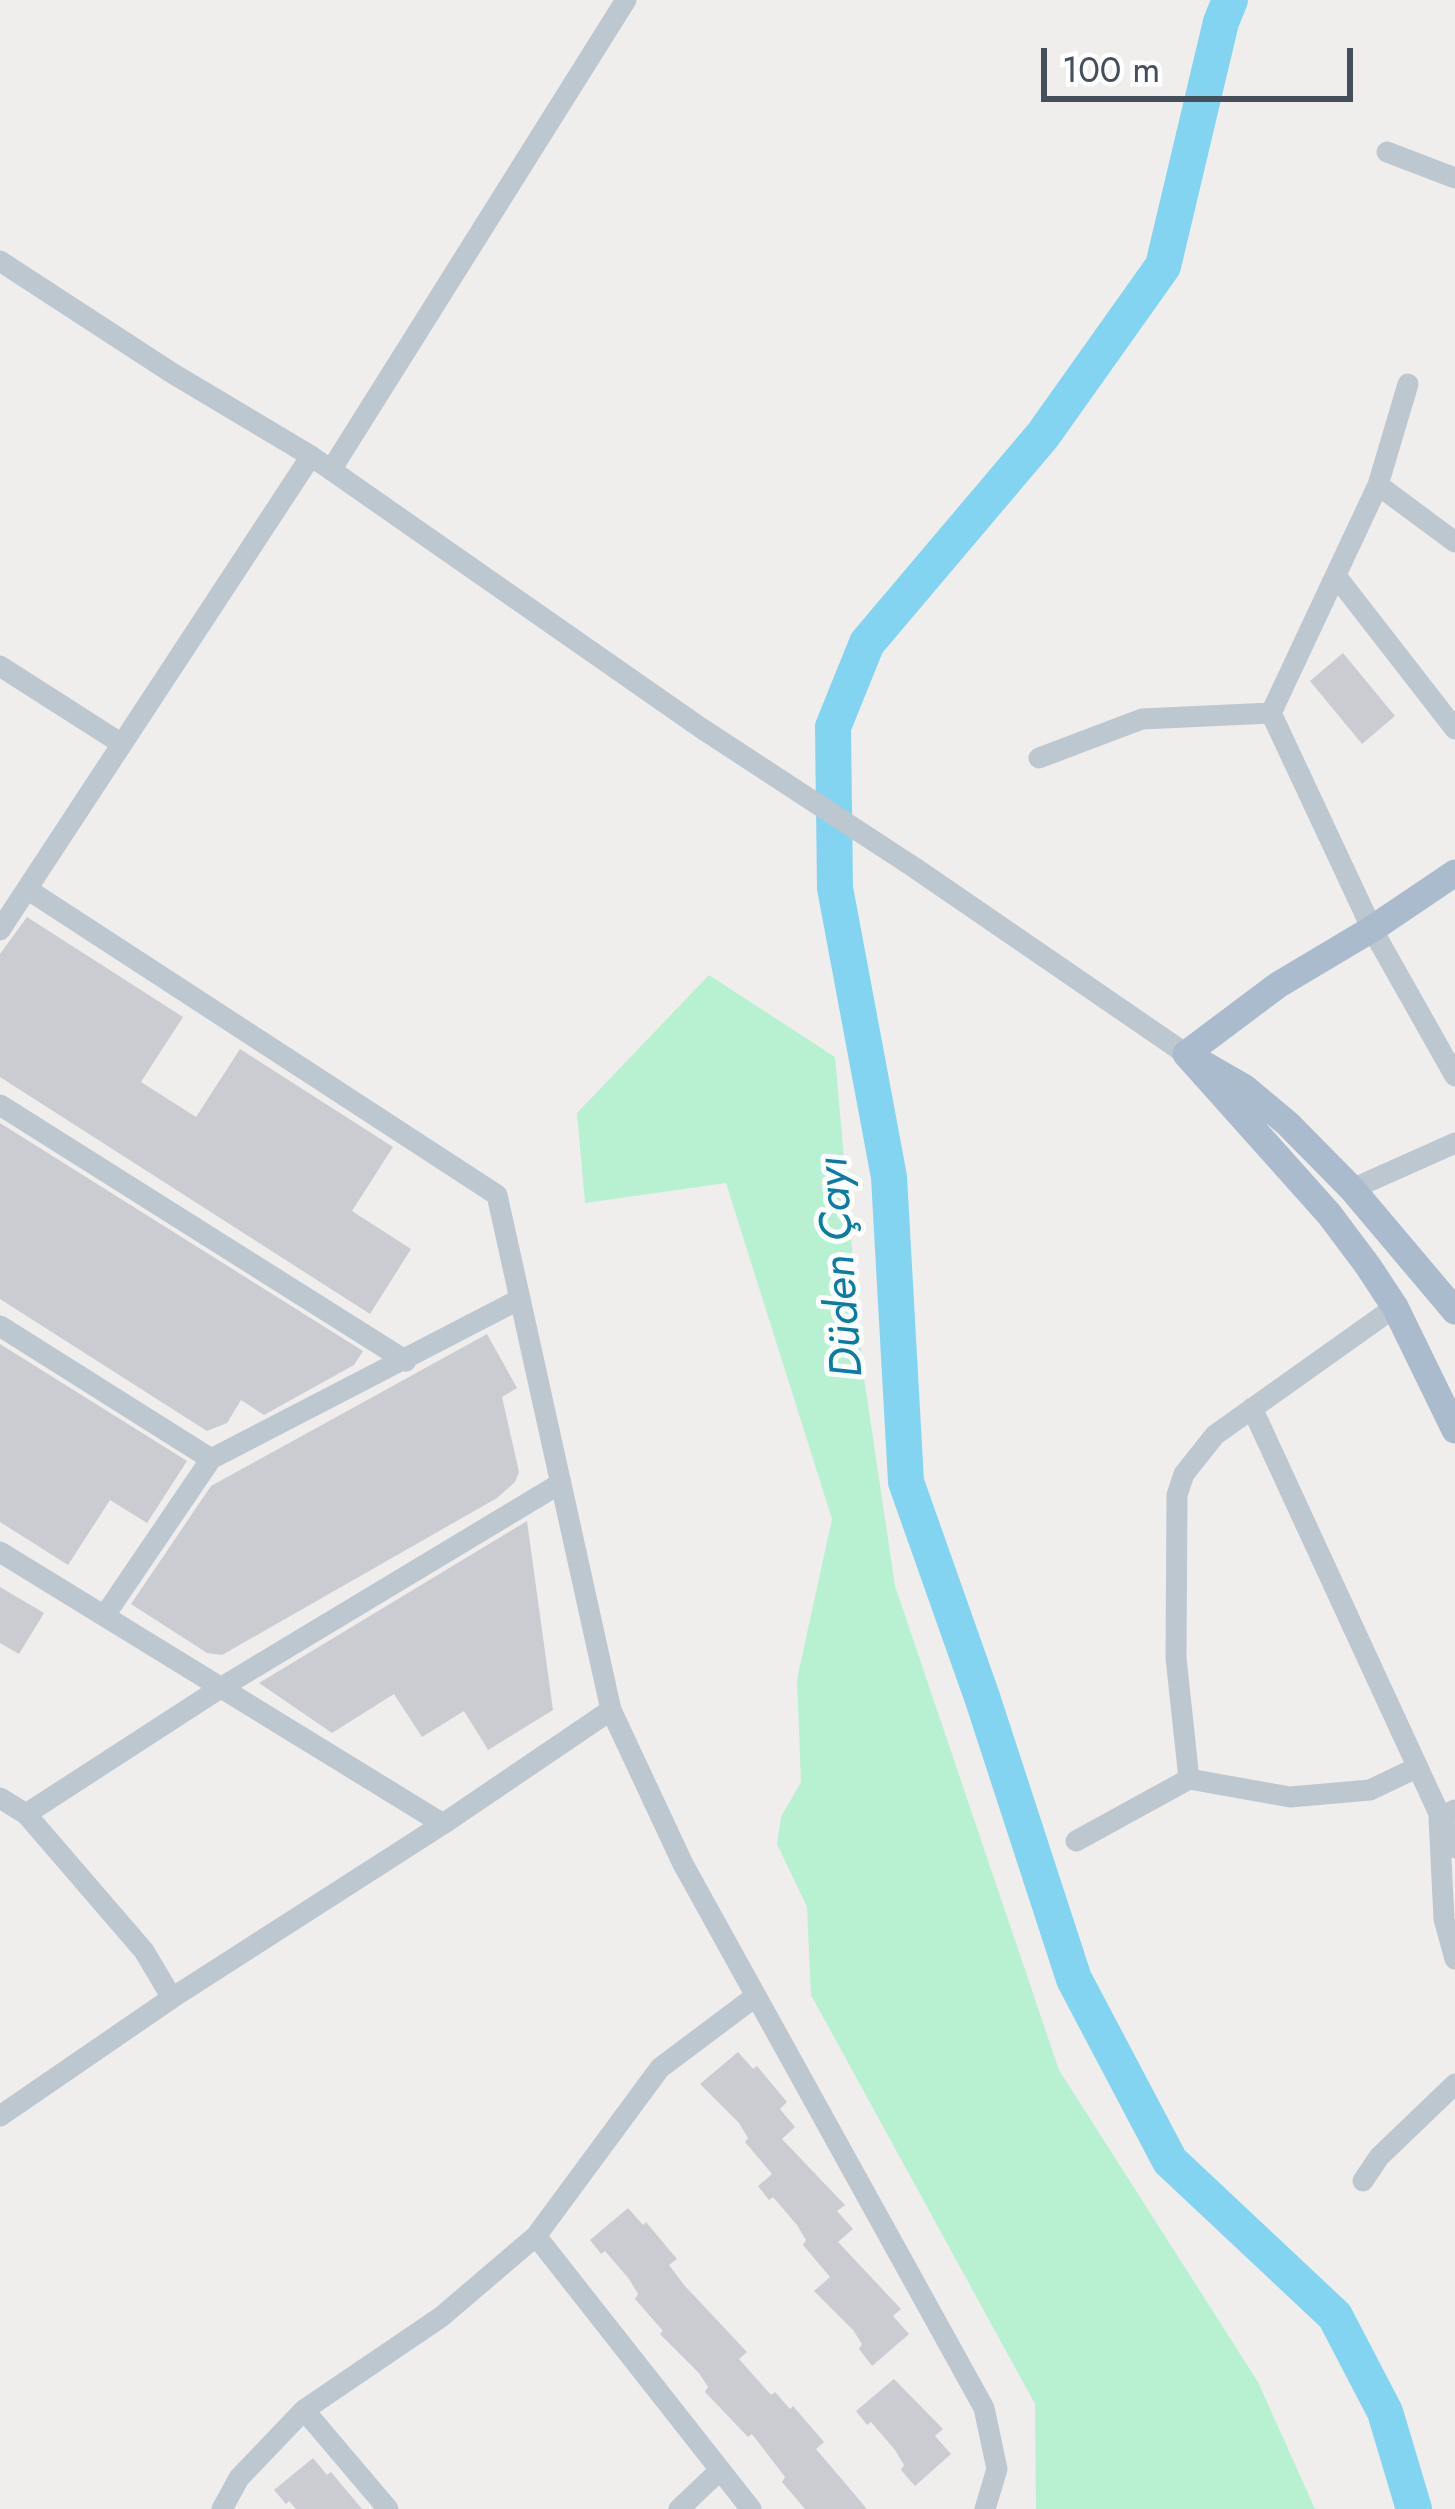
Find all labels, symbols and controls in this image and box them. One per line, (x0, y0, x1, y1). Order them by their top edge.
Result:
scale bar (1047, 24, 1359, 98)
text: 100 m (1062, 43, 1160, 95)
water label: Düden Çayı (808, 1155, 878, 1379)

